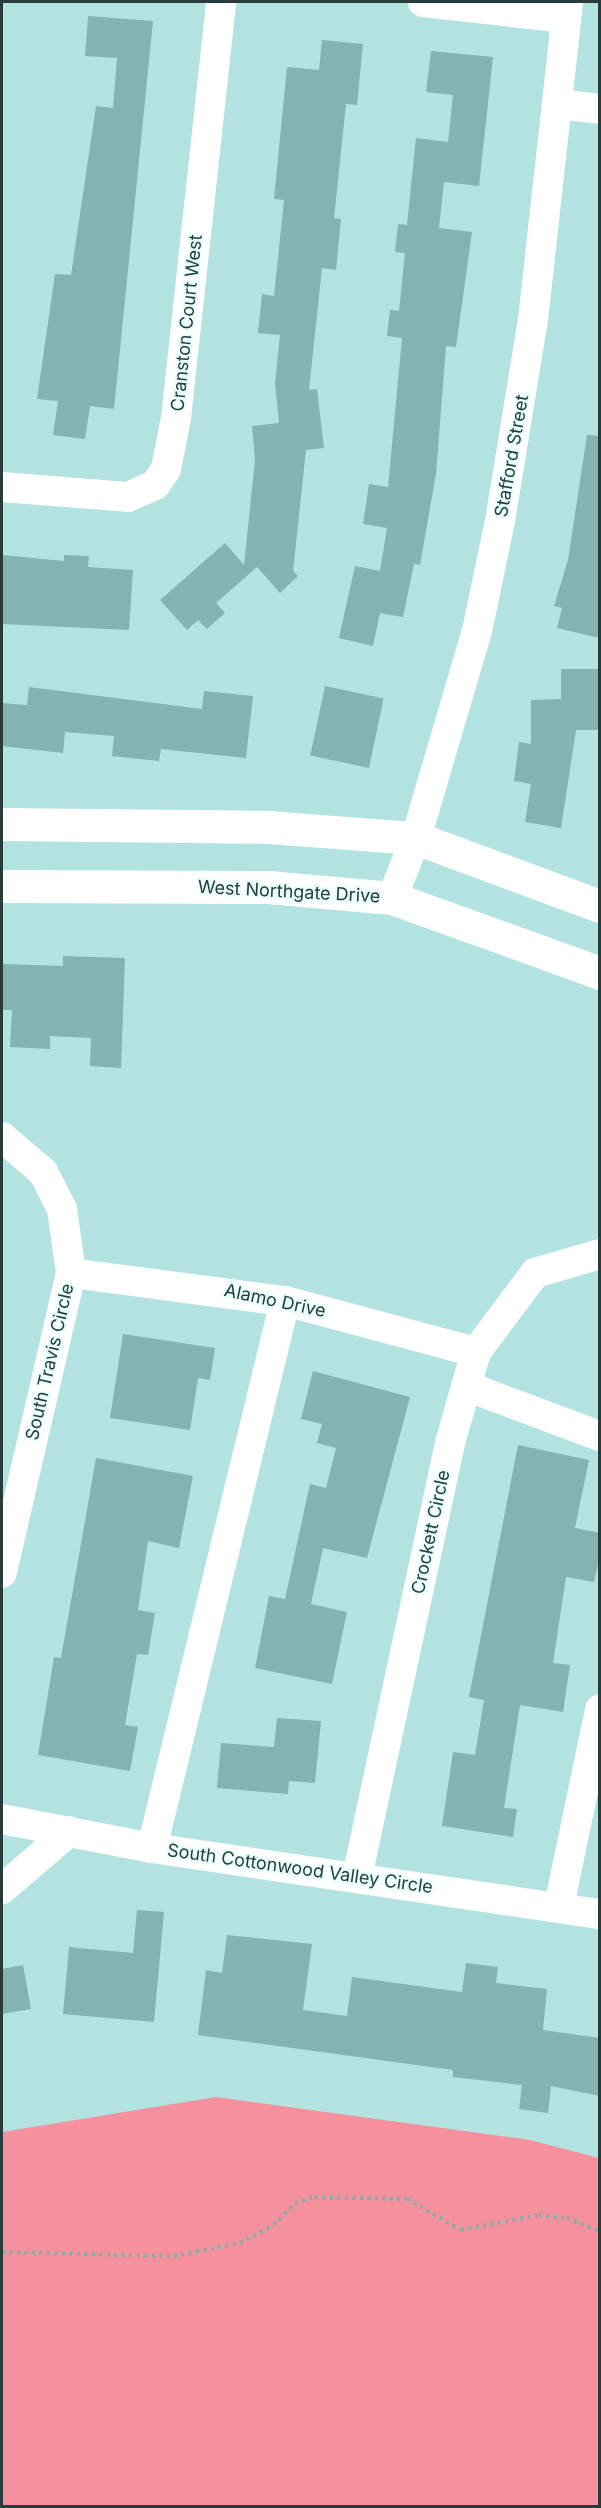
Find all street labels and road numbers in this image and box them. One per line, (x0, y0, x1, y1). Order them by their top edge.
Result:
street label: Cranston Court West (167, 234, 207, 412)
street label: Stafford Street (491, 393, 533, 519)
street label: West Northgate Drive (197, 876, 381, 908)
street label: Alamo Drive (222, 1280, 328, 1322)
street label: South Travis Circle (21, 1282, 79, 1442)
street label: Crockett Circle (407, 1468, 455, 1596)
street label: South Cottonwood Valley Circle (166, 1840, 434, 1898)

